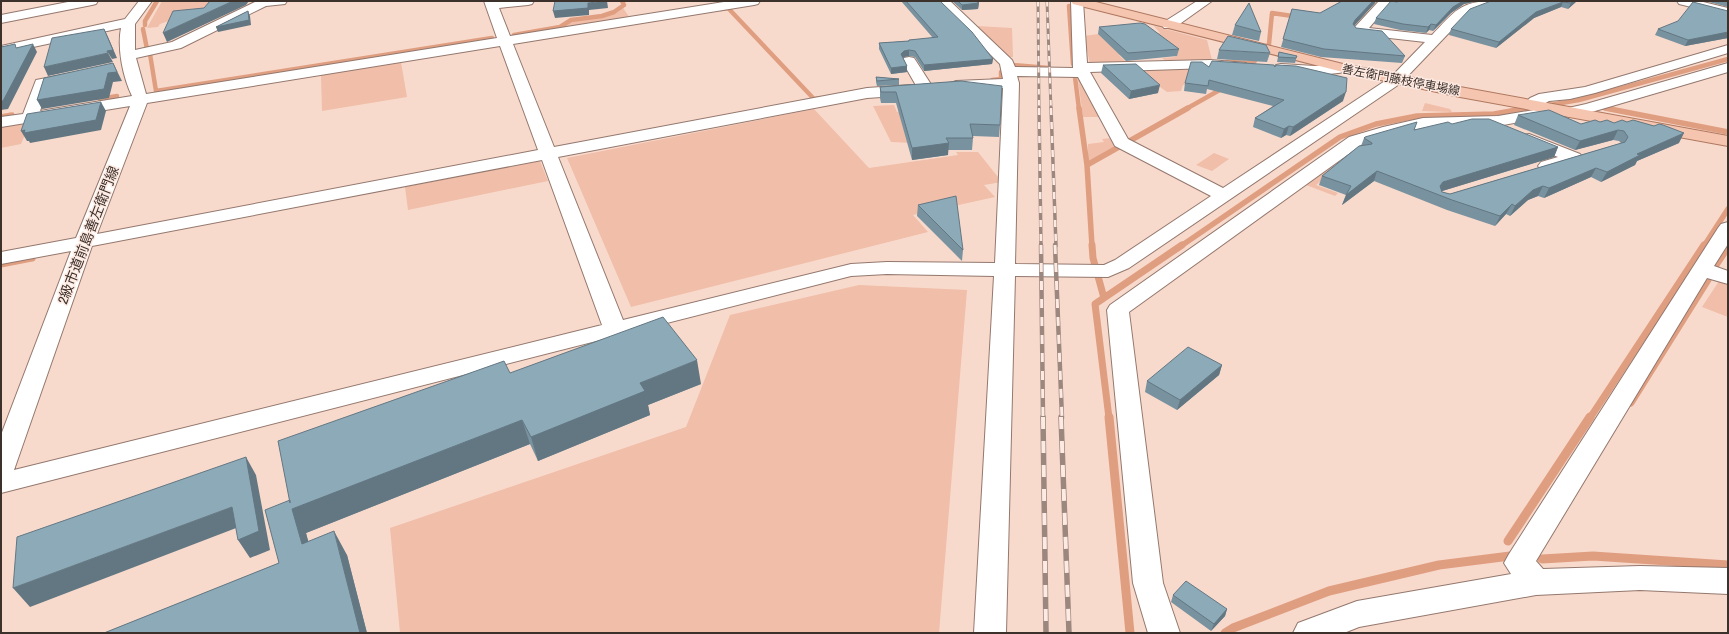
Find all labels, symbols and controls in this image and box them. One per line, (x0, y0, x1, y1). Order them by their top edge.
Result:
street label: 善左衛門藤枝停車場線 (1341, 61, 1461, 99)
street label: 2級市道前島善左衛門線 (53, 163, 123, 307)

